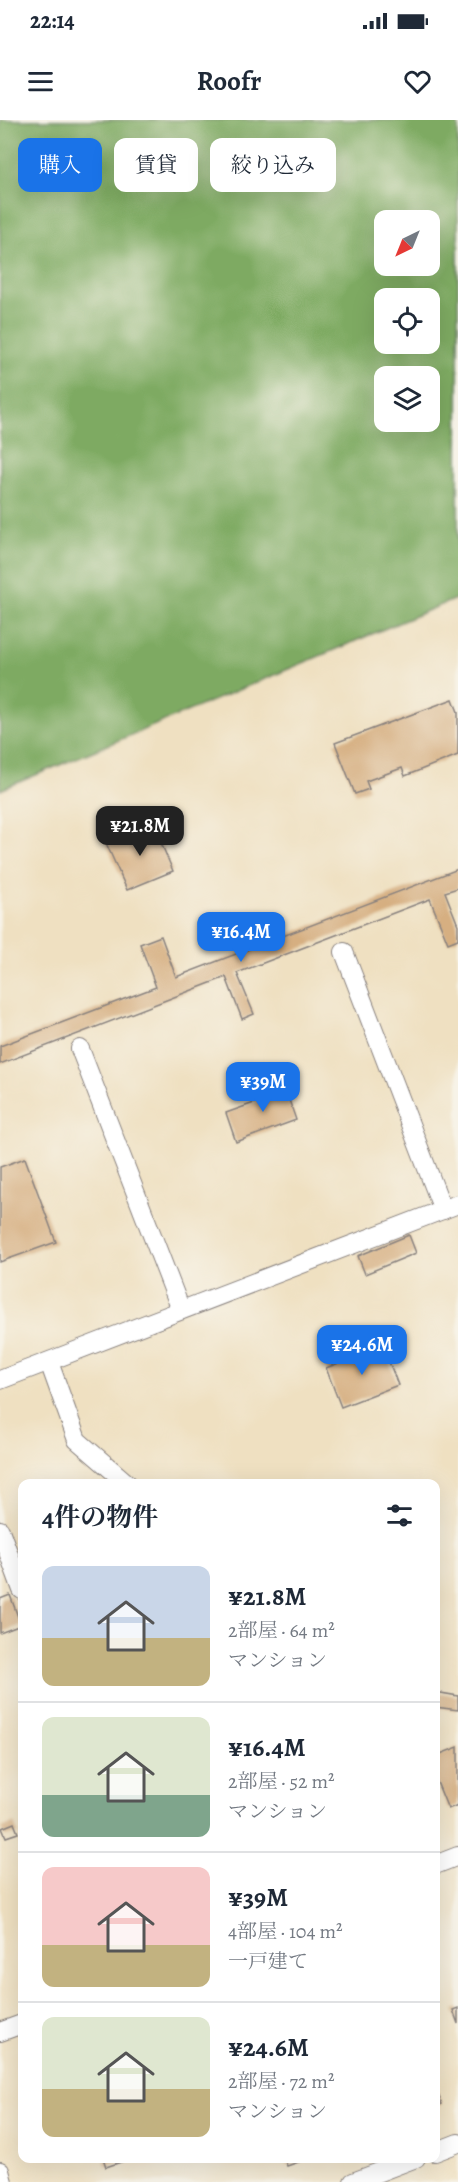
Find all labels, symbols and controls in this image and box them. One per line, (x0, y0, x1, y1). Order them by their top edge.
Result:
text: 22:14 (30, 6, 75, 36)
text: Roofr (197, 63, 261, 99)
icon: menu (24, 65, 57, 98)
icon: heart (401, 65, 434, 98)
chip: 購入 (18, 138, 102, 192)
chip: 賃貸 (114, 138, 198, 192)
chip: 絞り込み (210, 138, 336, 192)
north arrow (374, 210, 440, 276)
map controls (374, 210, 440, 432)
button: locate (374, 288, 440, 354)
button: layers (374, 366, 440, 432)
pin: ¥21.8M (91, 806, 189, 857)
text: ¥21.8M (110, 812, 170, 839)
pin: ¥16.4M (192, 912, 290, 963)
text: ¥16.4M (211, 918, 271, 945)
pin: ¥39M (227, 1062, 299, 1113)
text: ¥39M (240, 1068, 286, 1095)
pin: ¥24.6M (313, 1325, 411, 1376)
text: ¥24.6M (331, 1331, 393, 1358)
icon: filters (383, 1499, 416, 1532)
text: 4件の物件 (42, 1500, 158, 1535)
text: ¥21.8M (228, 1579, 306, 1614)
icon: home (90, 1590, 162, 1662)
text: 2部屋 · 64 m² (228, 1617, 335, 1644)
text: マンション (228, 1647, 327, 1674)
text: ¥16.4M (228, 1730, 306, 1765)
icon: home (90, 1741, 162, 1813)
text: 2部屋 · 52 m² (228, 1768, 335, 1795)
text: マンション (228, 1798, 327, 1825)
text: ¥39M (228, 1880, 288, 1915)
icon: home (90, 1891, 162, 1963)
text: 4部屋 · 104 m² (228, 1918, 343, 1945)
text: 一戸建て (228, 1948, 308, 1975)
text: ¥24.6M (228, 2030, 309, 2065)
icon: home (90, 2041, 162, 2113)
text: 2部屋 · 72 m² (228, 2068, 334, 2095)
text: マンション (228, 2098, 327, 2125)

